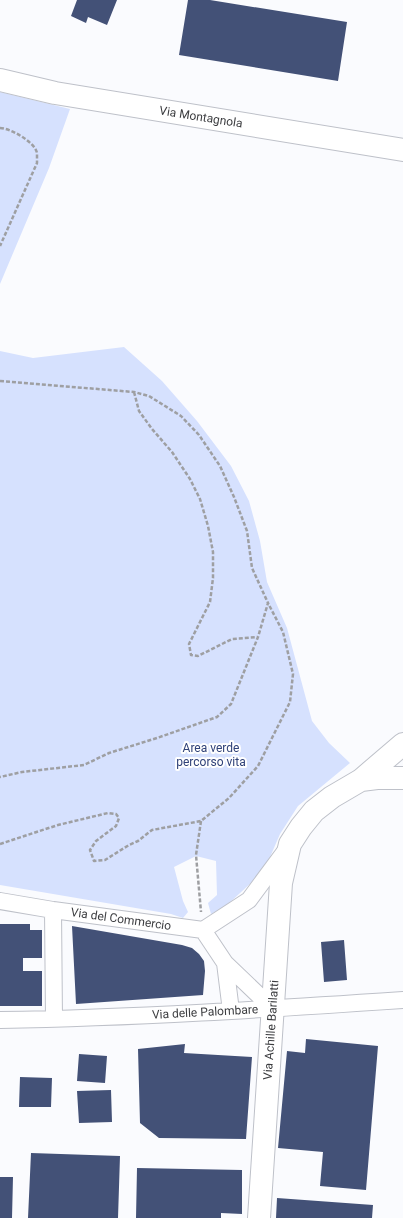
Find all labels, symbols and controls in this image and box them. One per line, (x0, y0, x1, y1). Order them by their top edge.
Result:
street label: Via Montagnola (158, 104, 244, 130)
park label: Area verde percorso vita (176, 741, 246, 769)
street label: Via del Commercio (70, 905, 172, 933)
street label: Via Achille Barilatti (261, 980, 281, 1080)
street label: Via delle Palombare (152, 1002, 258, 1022)

